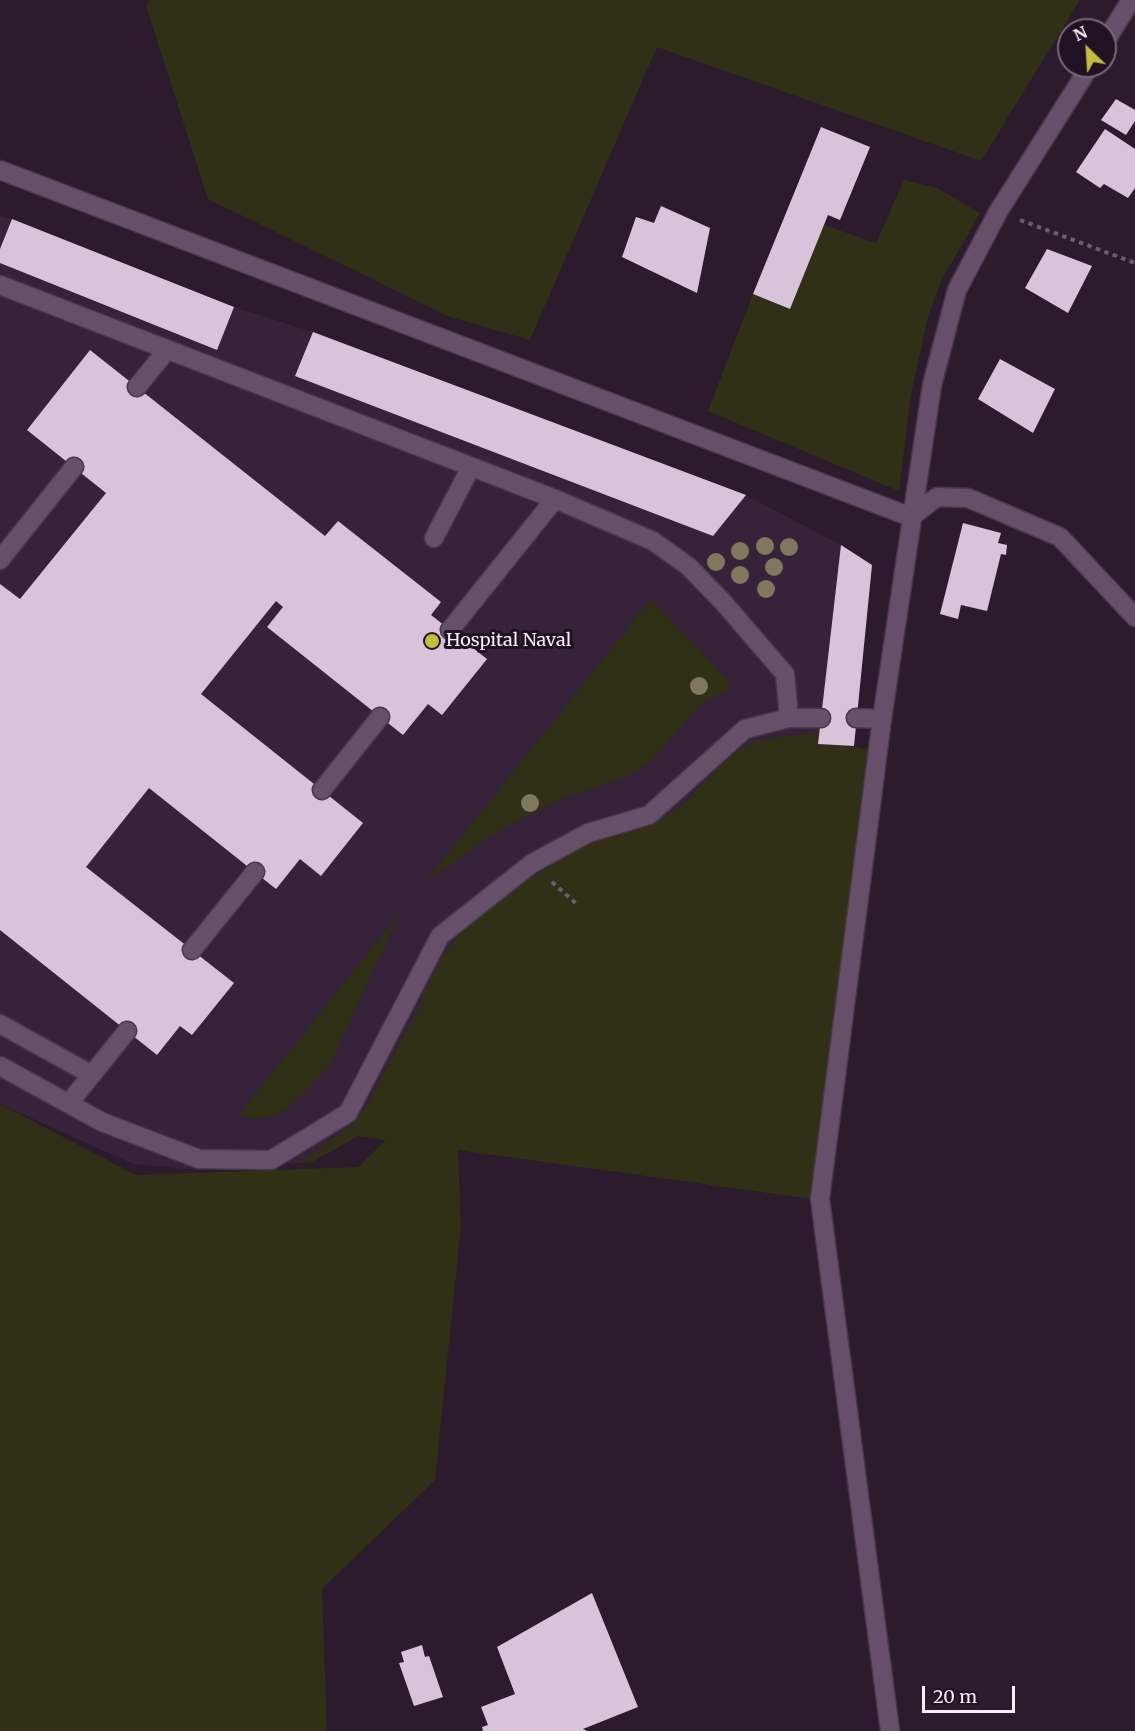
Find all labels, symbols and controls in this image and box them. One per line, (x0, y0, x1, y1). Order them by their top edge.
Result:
north arrow (1057, 18, 1117, 78)
text: N (1070, 22, 1090, 45)
place label: Hospital Naval (446, 630, 571, 652)
marker: Hospital Naval (423, 632, 441, 650)
scale bar (925, 1674, 1018, 1712)
text: 20 m (933, 1685, 977, 1708)

